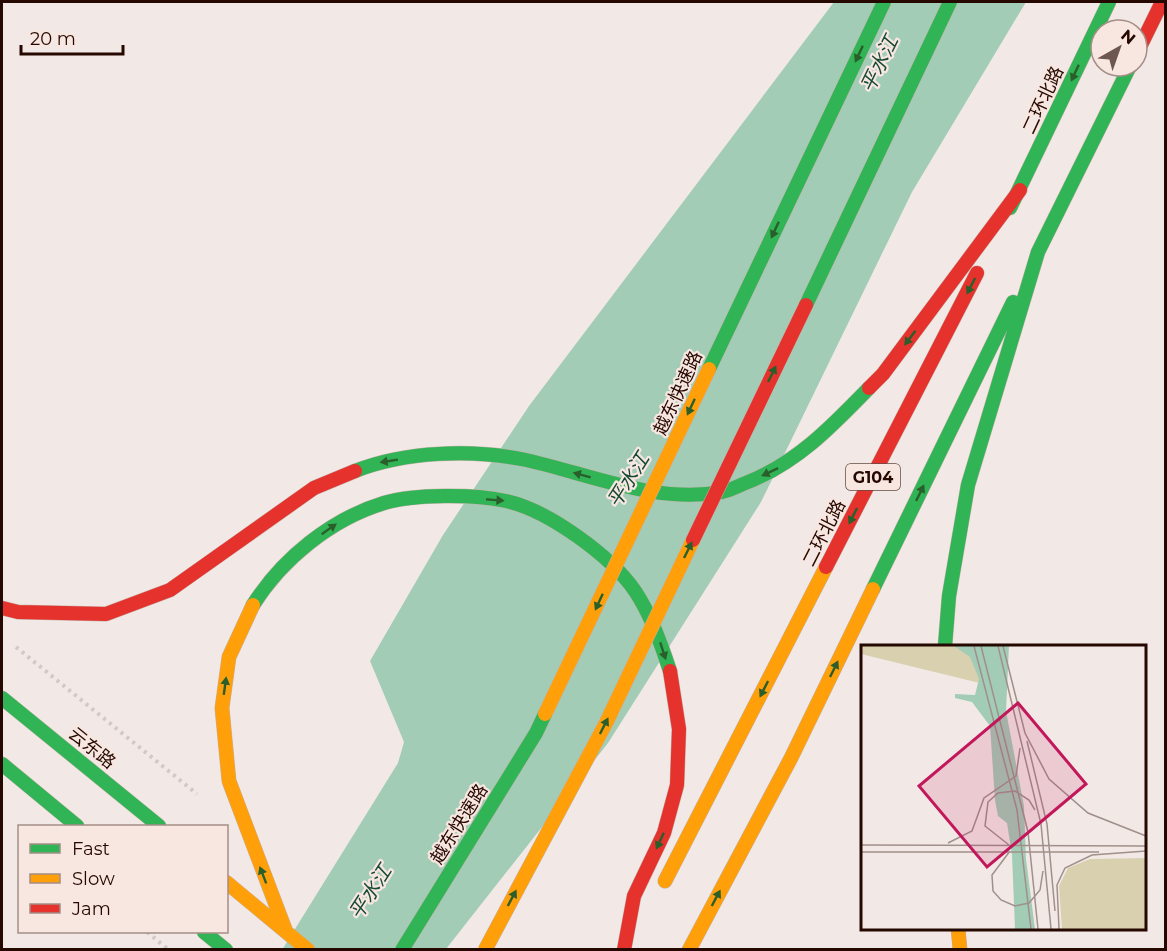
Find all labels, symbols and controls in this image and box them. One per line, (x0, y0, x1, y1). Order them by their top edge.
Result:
scale bar (21, 18, 123, 56)
north arrow (1089, 18, 1149, 78)
text: N (1117, 25, 1139, 48)
text: 20 m (30, 28, 76, 50)
water label: 平水江 (855, 30, 904, 96)
one-way arrow (854, 46, 864, 63)
street label: 二环北路 (1018, 63, 1068, 137)
one-way arrow (1071, 65, 1080, 82)
one-way arrow (771, 222, 780, 239)
one-way arrow (966, 277, 976, 295)
one-way arrow (904, 330, 916, 345)
street label: 越东快速路 (649, 348, 707, 438)
one-way arrow (768, 366, 777, 383)
one-way arrow (687, 398, 696, 415)
water label: 平水江 (602, 447, 655, 512)
one-way arrow (380, 456, 399, 465)
road number: G104 (846, 464, 900, 490)
one-way arrow (762, 468, 779, 477)
one-way arrow (572, 470, 590, 479)
one-way arrow (915, 485, 925, 502)
one-way arrow (486, 495, 505, 504)
street label: 二环北路 (798, 496, 850, 570)
one-way arrow (848, 507, 858, 524)
one-way arrow (321, 523, 337, 535)
one-way arrow (683, 541, 693, 559)
one-way arrow (594, 593, 603, 610)
one-way arrow (659, 642, 668, 660)
inset map (861, 645, 1146, 930)
one-way arrow (830, 660, 839, 677)
one-way arrow (221, 677, 230, 696)
one-way arrow (759, 681, 769, 698)
one-way arrow (599, 717, 609, 734)
street label: 云东路 (64, 722, 120, 774)
street label: 越东快速路 (426, 780, 492, 868)
legend (18, 825, 228, 933)
one-way arrow (655, 833, 665, 851)
text: Fast (72, 838, 110, 860)
water label: 平水江 (344, 859, 397, 924)
one-way arrow (258, 865, 268, 883)
text: Slow (72, 868, 115, 890)
one-way arrow (507, 889, 517, 906)
one-way arrow (711, 889, 721, 906)
text: Jam (71, 898, 111, 920)

